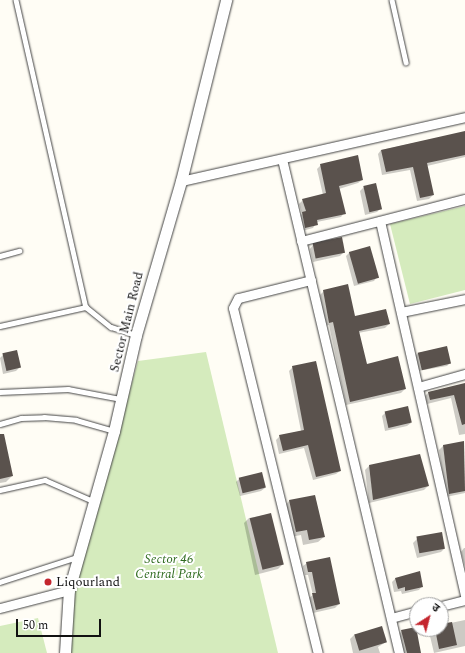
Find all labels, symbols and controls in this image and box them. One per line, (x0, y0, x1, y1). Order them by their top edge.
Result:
street label: Sector Main Road (107, 270, 147, 374)
park label: Sector 46 Central Park (135, 552, 203, 583)
place label: Liqourland (56, 574, 120, 590)
marker: Liqourland (43, 577, 53, 587)
north arrow (409, 597, 449, 637)
text: उ (428, 599, 443, 616)
scale bar (18, 611, 103, 637)
text: 50 m (23, 616, 48, 635)

